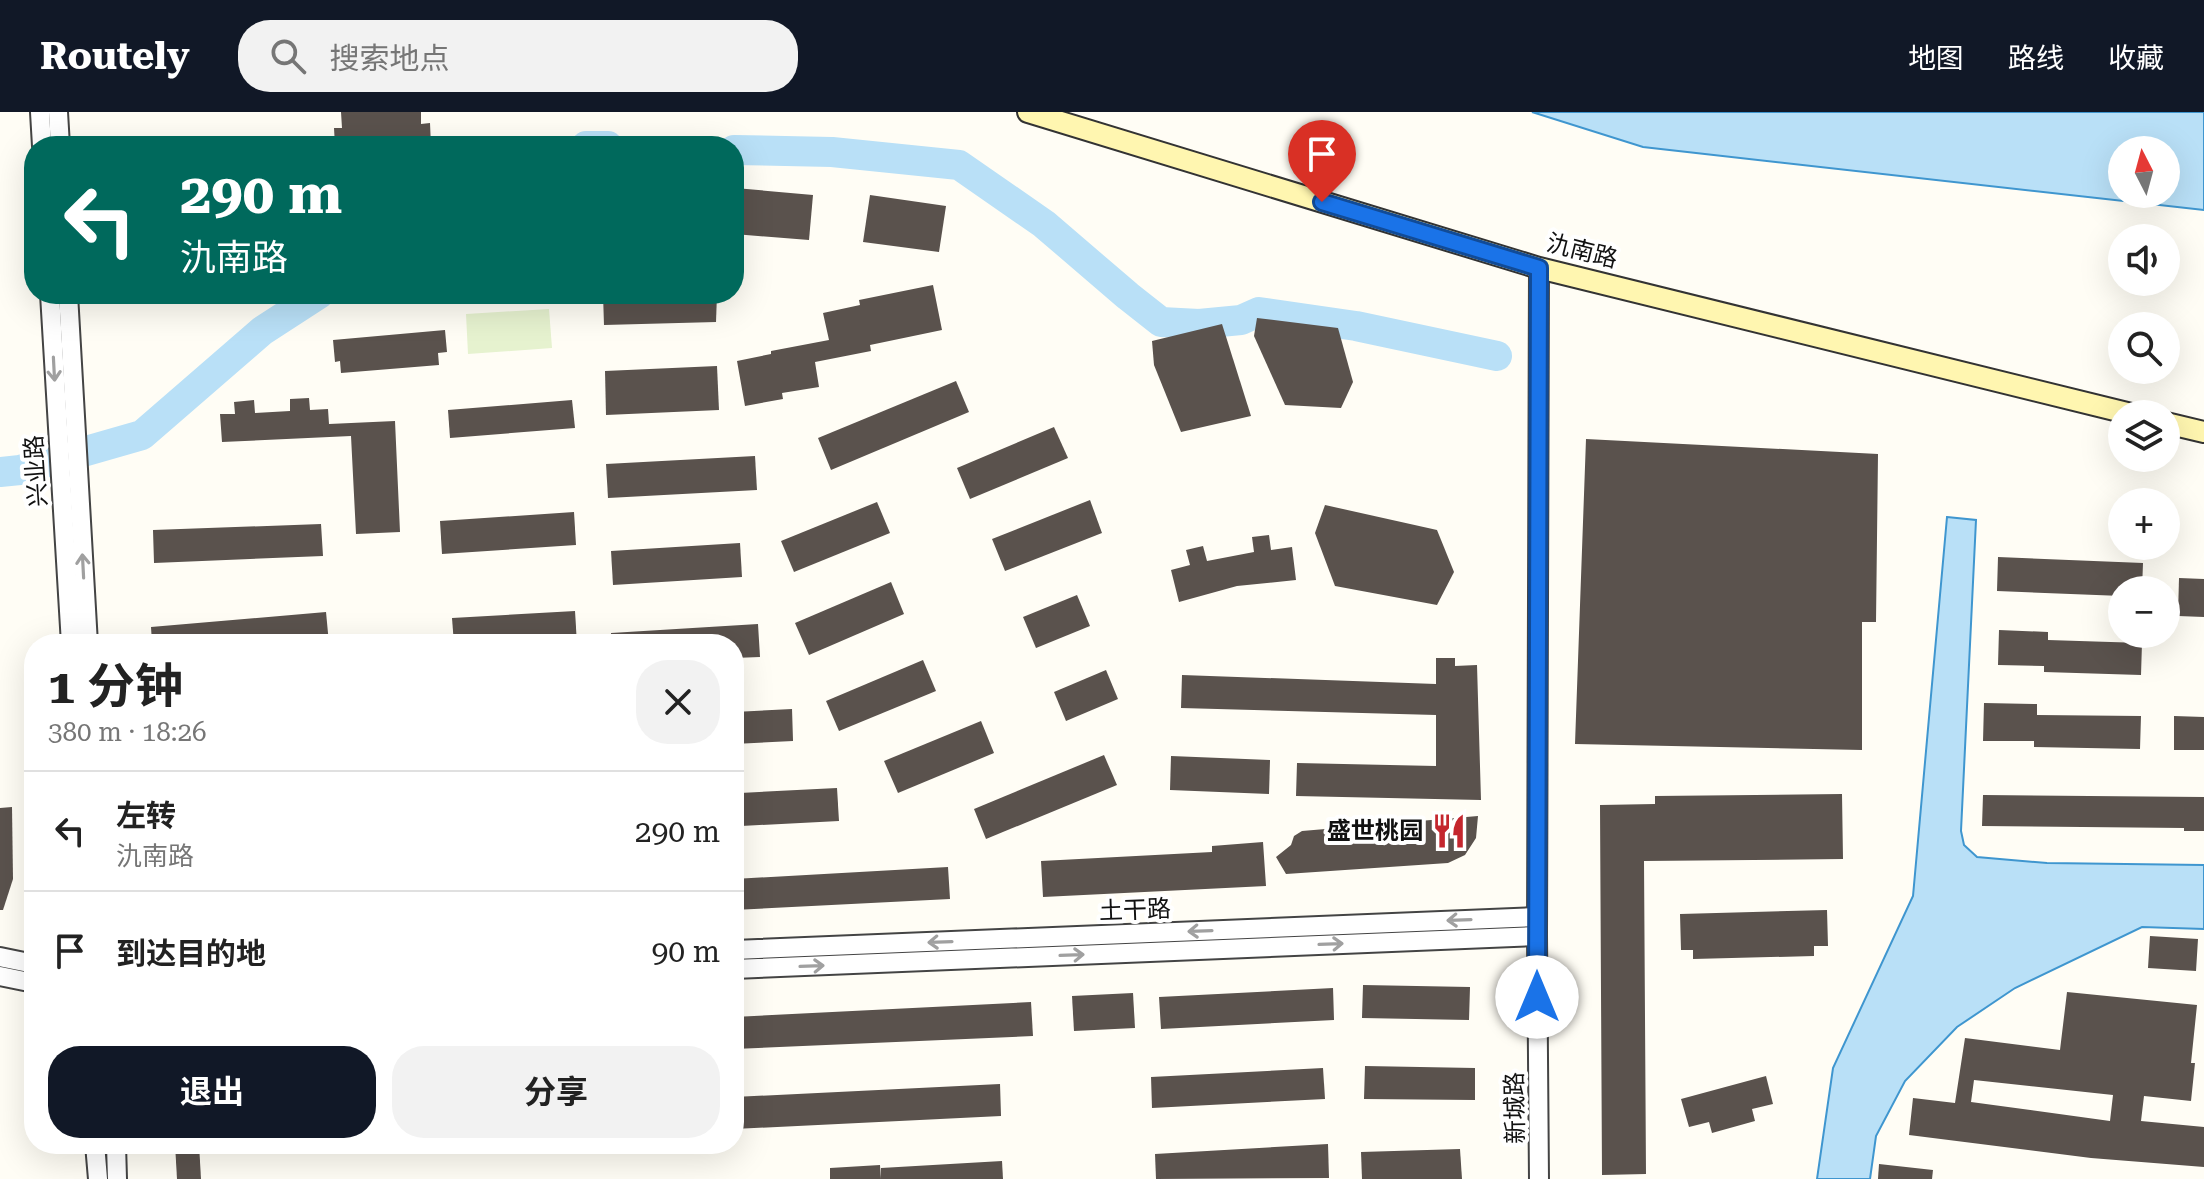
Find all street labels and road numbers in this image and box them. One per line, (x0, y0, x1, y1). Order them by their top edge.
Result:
street label: 氿南路 (1544, 229, 1620, 273)
street label: 兴业路 (20, 434, 52, 508)
street label: 土干路 (1099, 895, 1171, 925)
street label: 新城路 (1500, 1072, 1530, 1144)

